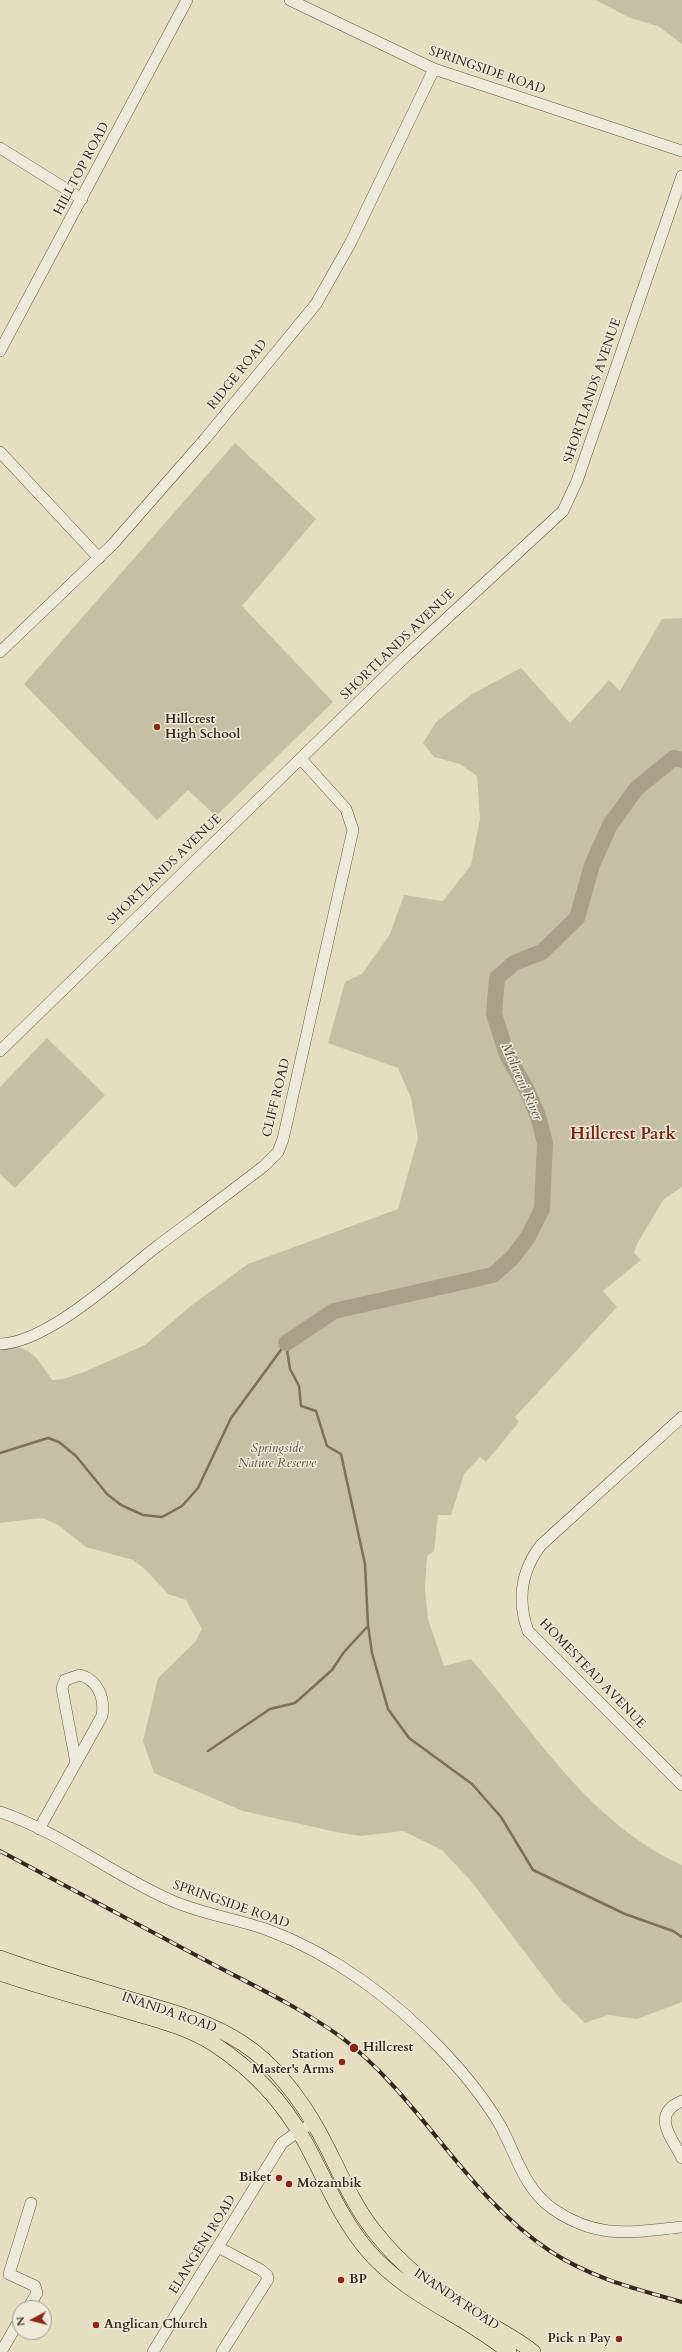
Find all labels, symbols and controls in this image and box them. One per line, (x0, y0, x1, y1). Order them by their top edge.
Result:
street label: SPRINGSIDE ROAD (427, 44, 547, 98)
street label: HILLTOP ROAD (51, 120, 113, 218)
street label: SHORTLANDS AVENUE (561, 316, 625, 466)
street label: RIDGE ROAD (205, 337, 271, 413)
street label: SHORTLANDS AVENUE (338, 586, 458, 704)
place label: Hillcrest High School (165, 712, 240, 743)
marker: Hillcrest High School (152, 722, 162, 732)
street label: SHORTLANDS AVENUE (105, 811, 225, 929)
water label: Molweni River (496, 1041, 546, 1123)
street label: CLIFF ROAD (260, 1057, 294, 1139)
district label: Hillcrest Park (570, 1125, 676, 1145)
park label: Springside Nature Reserve (238, 1441, 316, 1472)
street label: HOMESTEAD AVENUE (536, 1616, 648, 1732)
street label: SPRINGSIDE ROAD (171, 1878, 291, 1932)
street label: INANDA ROAD (120, 1989, 218, 2037)
place label: Hillcrest (363, 2040, 413, 2056)
marker: Hillcrest (348, 2042, 360, 2054)
place label: Station Master's Arms (252, 2047, 334, 2078)
marker: Station Master's Arms (337, 2057, 347, 2067)
place label: Biket (239, 2170, 271, 2186)
marker: Biket (274, 2173, 284, 2183)
place label: Mozambik (297, 2176, 362, 2192)
marker: Mozambik (284, 2179, 294, 2189)
street label: ELANGENI ROAD (166, 2193, 240, 2297)
street label: INANDA ROAD (411, 2266, 501, 2334)
place label: BP (349, 2272, 367, 2288)
marker: BP (336, 2275, 346, 2285)
north arrow (12, 2300, 52, 2340)
text: N (13, 2316, 29, 2327)
place label: Anglican Church (104, 2317, 208, 2333)
marker: Anglican Church (91, 2320, 101, 2330)
place label: Pick n Pay (547, 2331, 611, 2347)
marker: Pick n Pay (614, 2334, 624, 2344)

